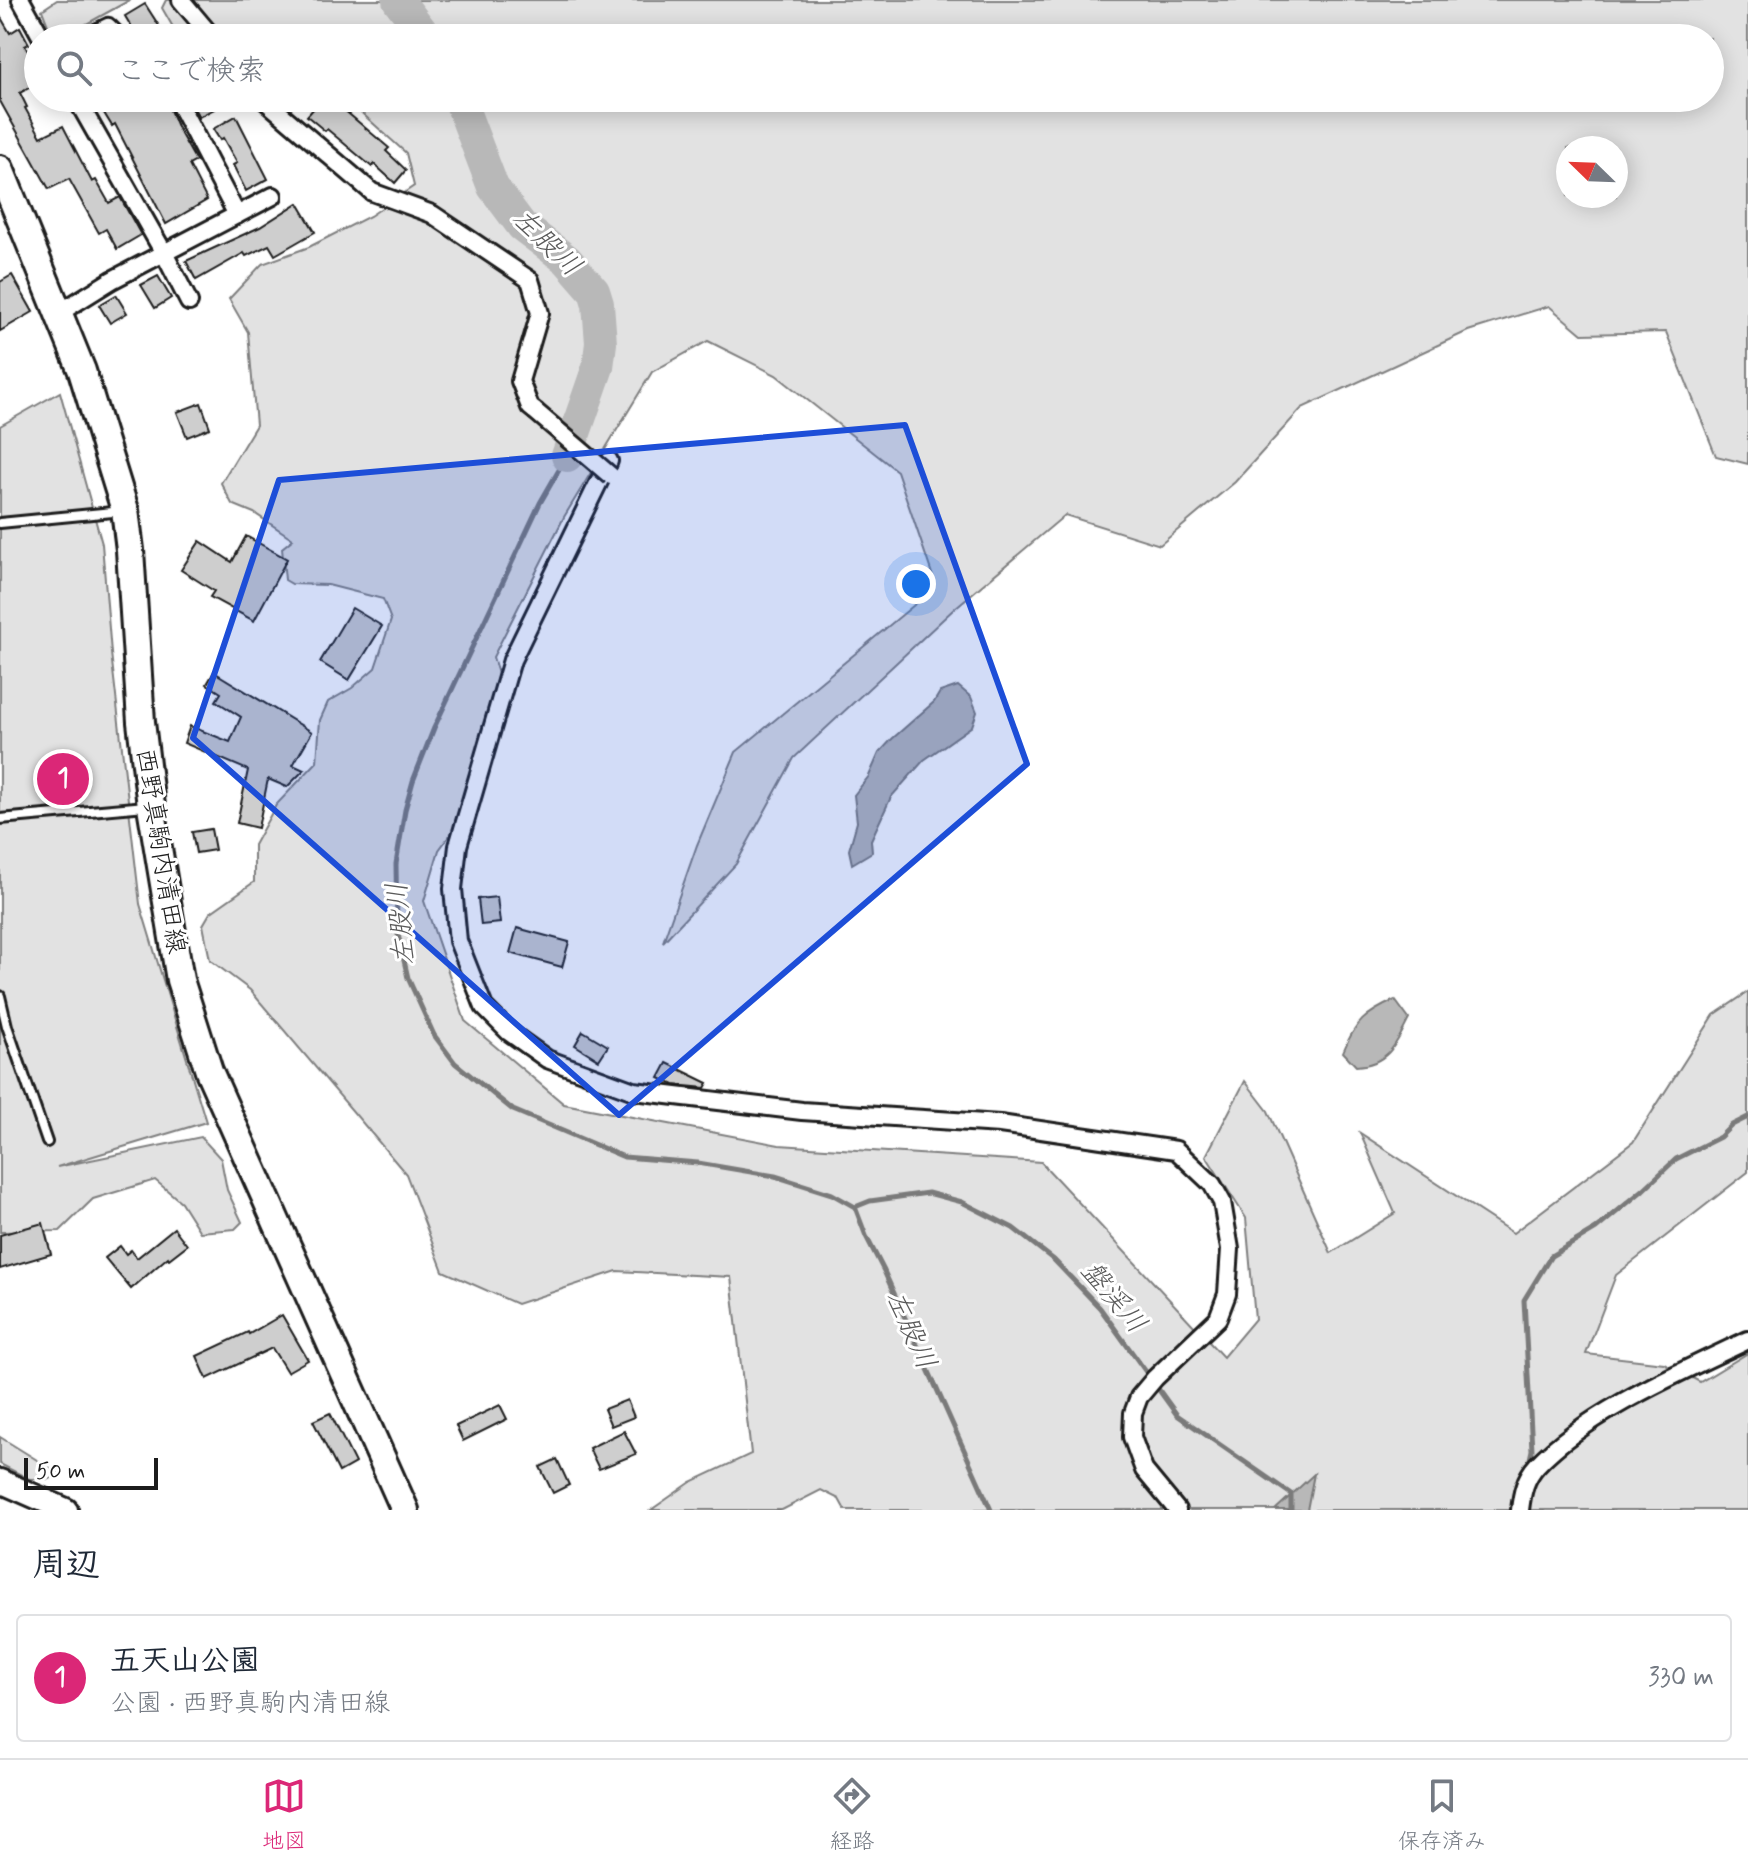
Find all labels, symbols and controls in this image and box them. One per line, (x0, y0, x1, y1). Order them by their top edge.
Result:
search box (24, 24, 1724, 112)
icon: search (52, 46, 96, 90)
text: ここで検索 (116, 52, 266, 91)
north arrow (1556, 136, 1628, 208)
water label: 左股川 (503, 201, 589, 285)
your location (896, 564, 936, 604)
street label: 西野真駒内清田線 (127, 746, 193, 956)
pin: 1 (37, 749, 89, 809)
water label: 左股川 (379, 880, 425, 968)
water label: 盤渓川 (1072, 1254, 1154, 1342)
water label: 左股川 (876, 1284, 944, 1376)
scale bar (24, 1454, 158, 1490)
text: 50 m (36, 1458, 85, 1486)
text: 周辺 (32, 1543, 100, 1588)
text: 五天山公園 (110, 1642, 260, 1681)
text: 1 (54, 1661, 66, 1695)
text: 330 m (1648, 1661, 1714, 1695)
text: 公園 · 西野真駒内清田線 (110, 1687, 390, 1721)
tab: 地図 (262, 1774, 306, 1856)
tab: 経路 (830, 1774, 874, 1856)
tab: 保存済み (1398, 1774, 1486, 1856)

